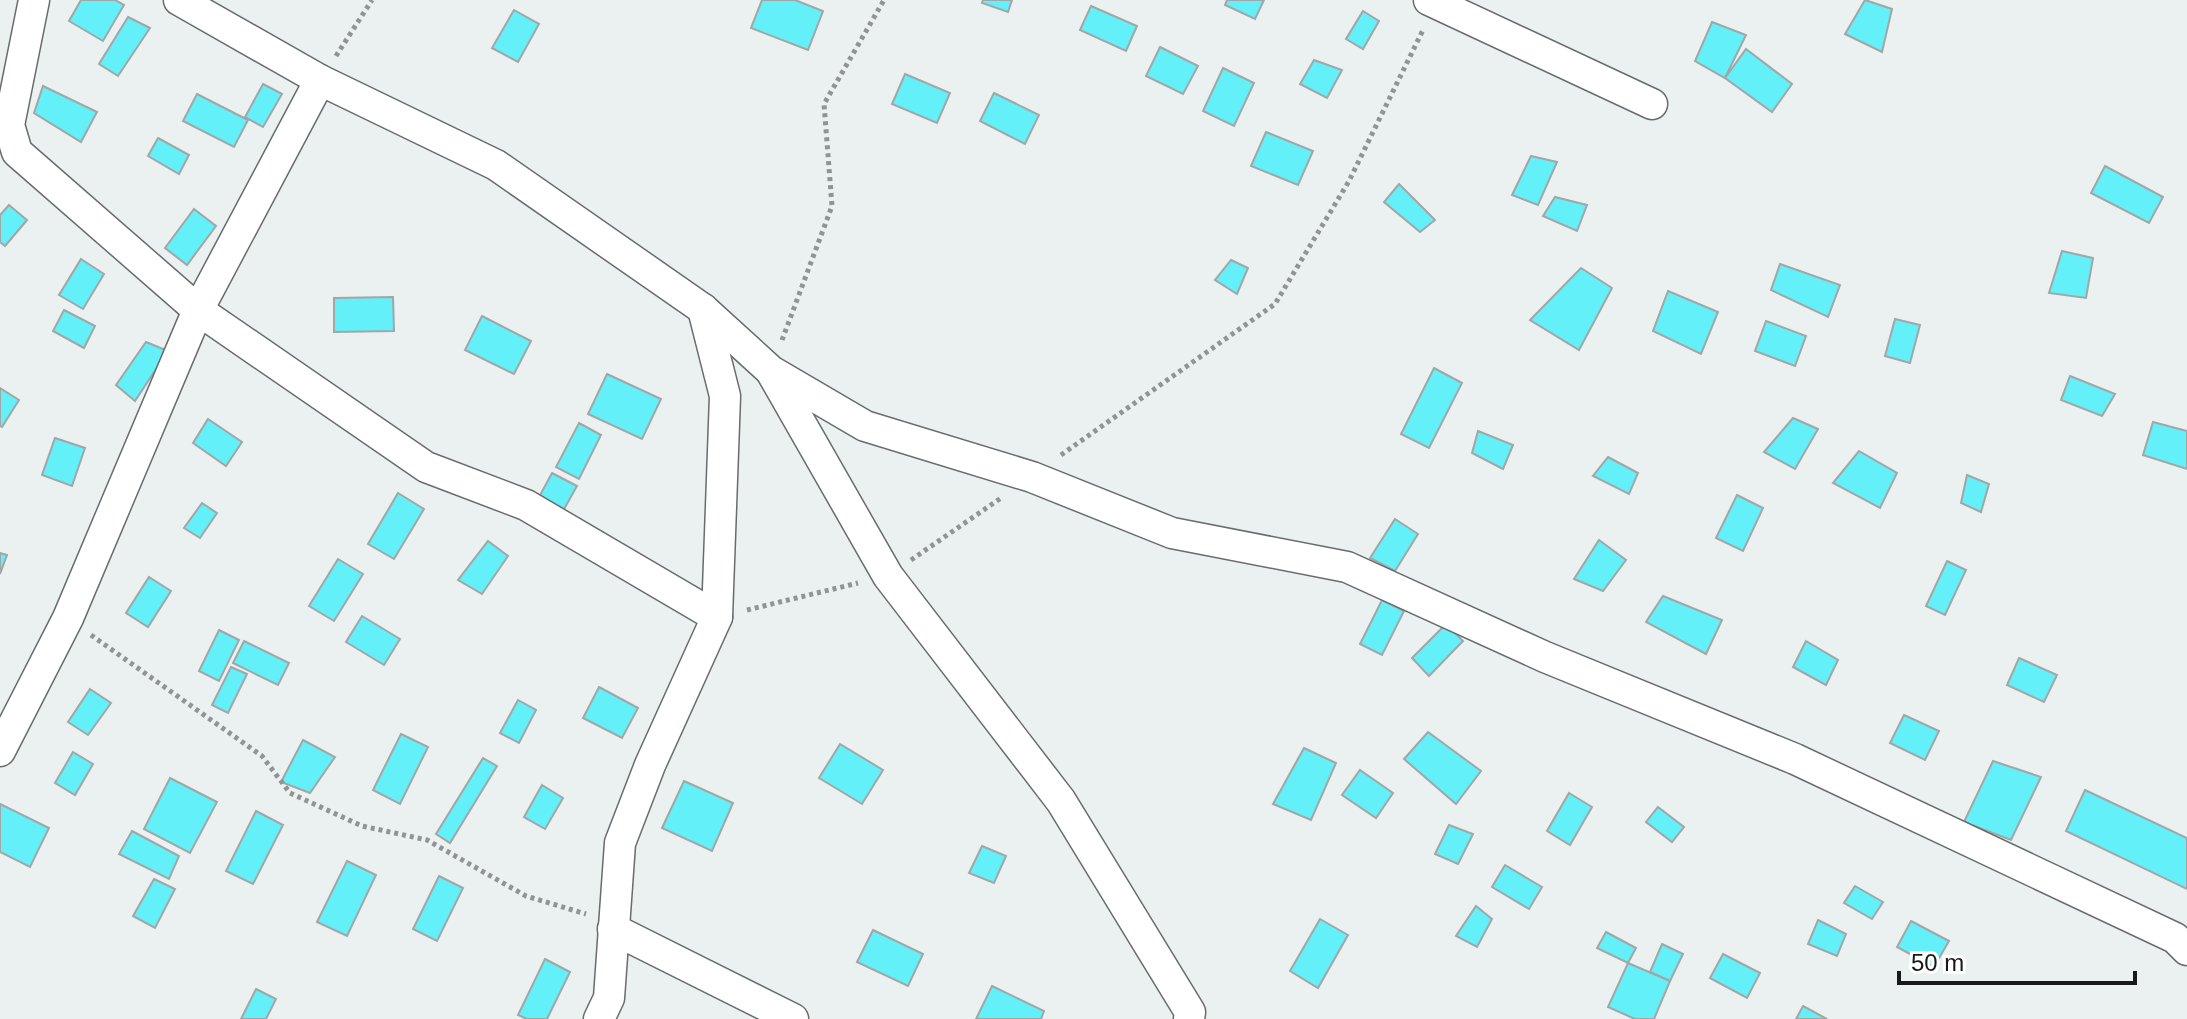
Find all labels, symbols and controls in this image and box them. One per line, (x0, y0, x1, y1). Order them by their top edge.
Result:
scale bar (1899, 935, 2135, 985)
text: 50 m (1911, 949, 1964, 976)

